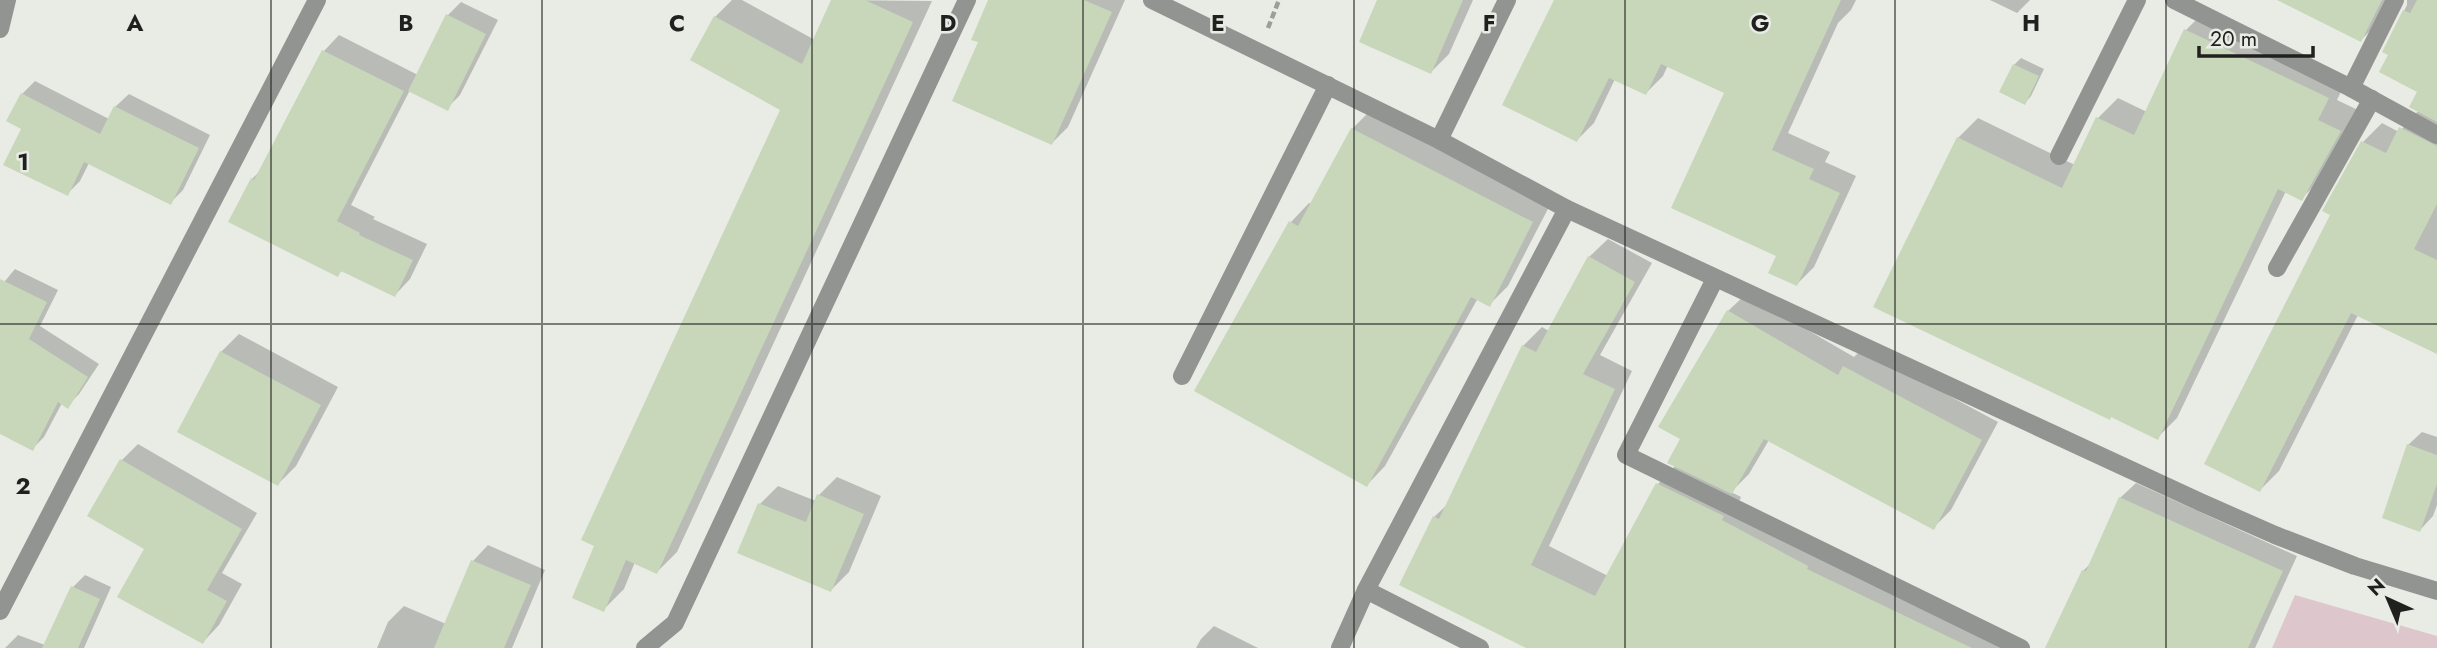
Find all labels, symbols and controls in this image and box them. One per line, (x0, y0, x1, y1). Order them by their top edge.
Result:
text: A (126, 6, 144, 40)
text: B (398, 6, 414, 40)
text: C (669, 6, 685, 40)
text: D (940, 6, 957, 40)
text: E (1211, 6, 1225, 40)
text: F (1483, 6, 1495, 40)
text: G (1751, 6, 1769, 40)
text: H (2022, 6, 2040, 40)
scale bar (2199, 14, 2313, 58)
text: 20 m (2210, 24, 2257, 54)
text: 1 (17, 145, 29, 179)
text: 2 (15, 469, 31, 503)
north arrow (2353, 564, 2423, 634)
text: N (2362, 572, 2391, 602)

